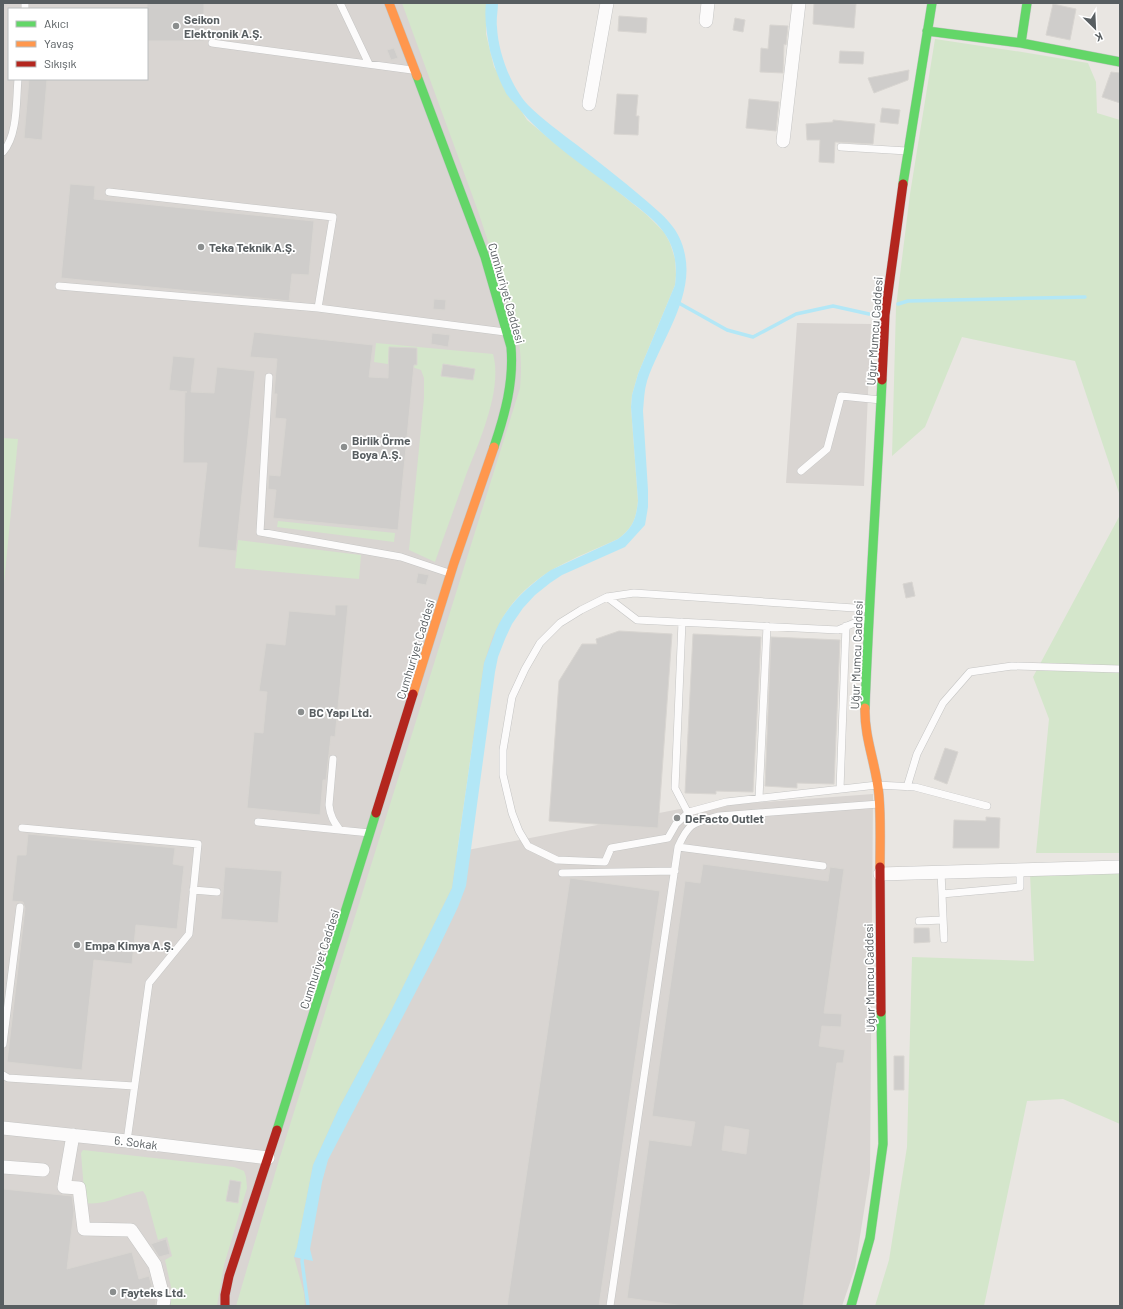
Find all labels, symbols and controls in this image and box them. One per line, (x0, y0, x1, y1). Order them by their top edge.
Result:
legend (8, 8, 148, 80)
north arrow (1075, 8, 1115, 48)
place label: Seikon Elektronik A.Ş. (184, 12, 263, 40)
text: Akıcı (44, 16, 69, 30)
marker: Seikon Elektronik A.Ş. (171, 21, 181, 31)
text: K (1093, 30, 1105, 45)
text: Yavaş (44, 36, 74, 50)
text: Sıkışık (44, 56, 76, 70)
place label: Teka Teknik A.Ş. (209, 240, 295, 254)
street label: Cumhuriyet Caddesi (486, 241, 528, 345)
marker: Teka Teknik A.Ş. (196, 242, 206, 252)
street label: Uğur Mumcu Caddesi (863, 276, 885, 386)
place label: Birlik Örme Boya A.Ş. (352, 433, 411, 461)
marker: Birlik Örme Boya A.Ş. (339, 442, 349, 452)
street label: Cumhuriyet Caddesi (393, 597, 437, 701)
street label: Uğur Mumcu Caddesi (847, 600, 865, 710)
place label: BC Yapı Ltd. (309, 705, 372, 719)
marker: BC Yapı Ltd. (296, 707, 306, 717)
place label: DeFacto Outlet (685, 811, 764, 825)
marker: DeFacto Outlet (672, 813, 682, 823)
street label: Cumhuriyet Caddesi (296, 907, 342, 1011)
street label: Uğur Mumcu Caddesi (861, 923, 877, 1033)
place label: Empa Kimya A.Ş. (85, 938, 174, 952)
marker: Empa Kimya A.Ş. (72, 940, 82, 950)
street label: 6. Sokak (114, 1132, 158, 1152)
place label: Fayteks Ltd. (121, 1285, 186, 1299)
marker: Fayteks Ltd. (108, 1287, 118, 1297)

